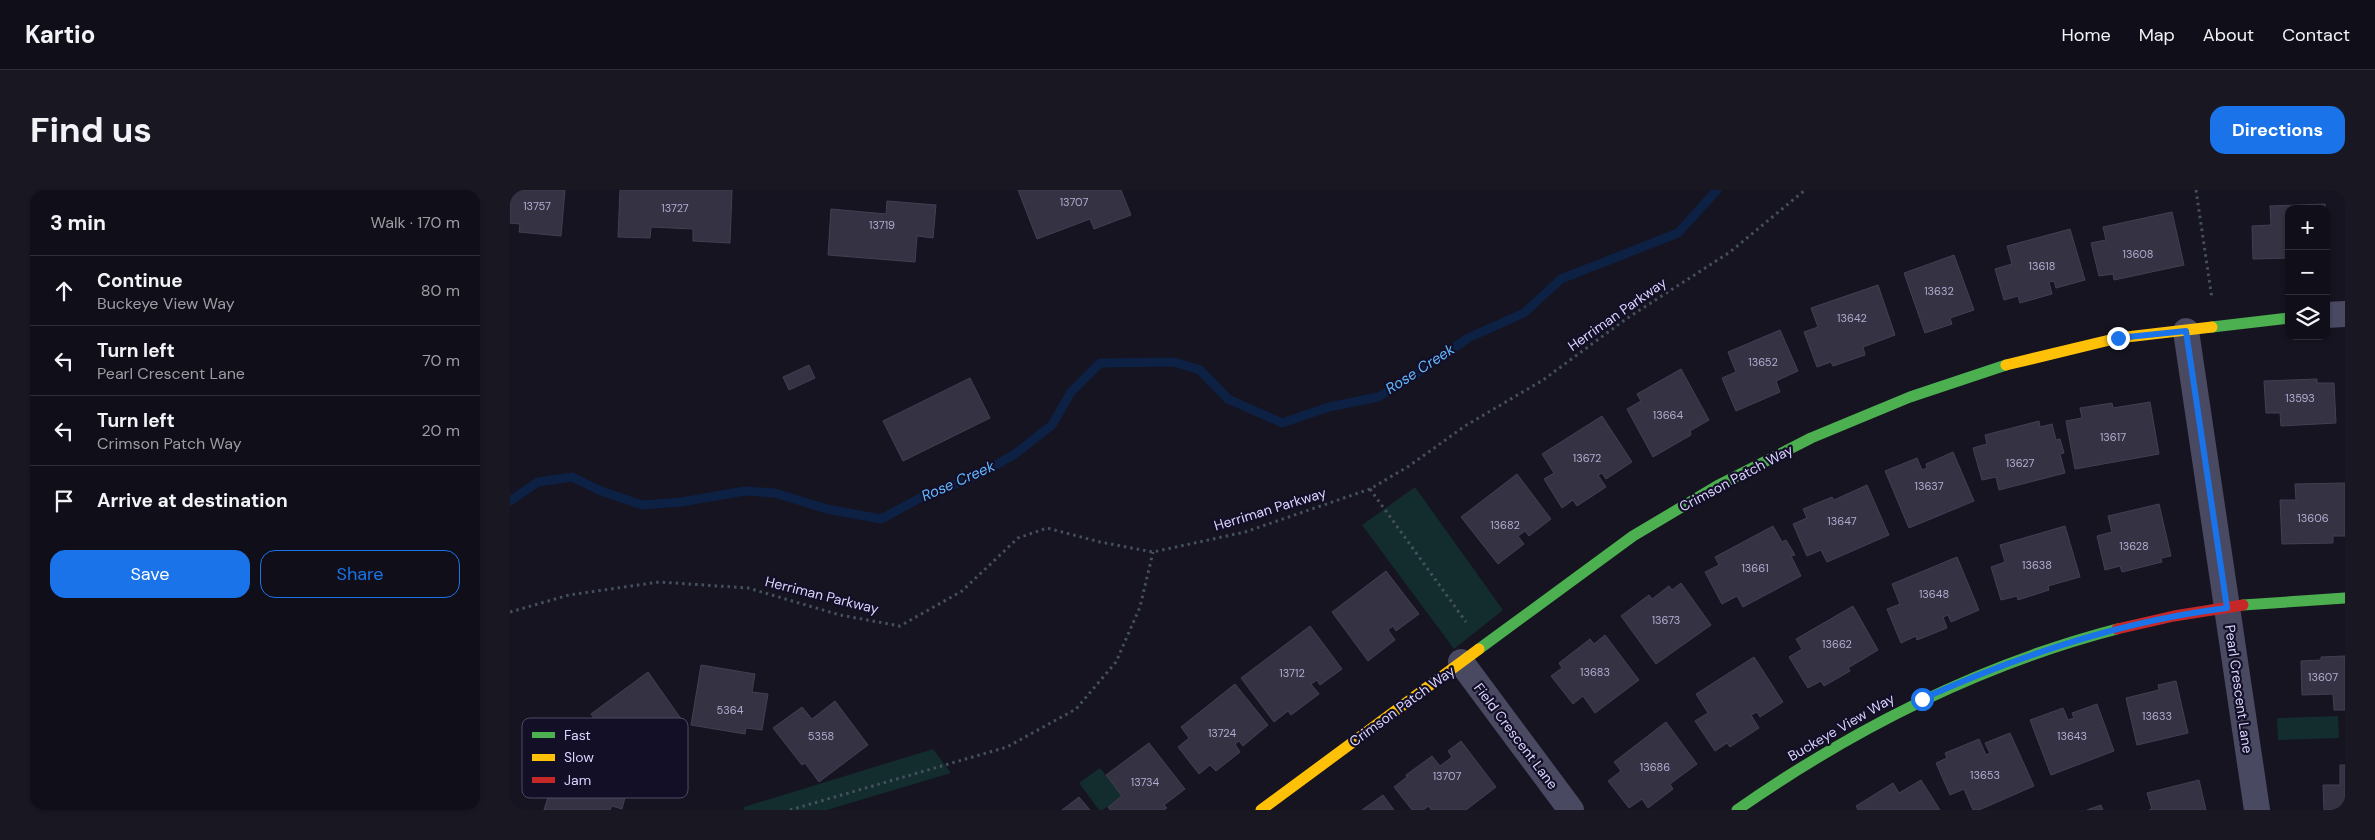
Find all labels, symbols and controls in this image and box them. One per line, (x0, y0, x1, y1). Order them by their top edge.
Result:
text: Kartio (25, 19, 95, 50)
text: Home (2061, 23, 2111, 47)
text: Map (2139, 23, 2175, 47)
text: About (2203, 23, 2254, 47)
text: Contact (2282, 23, 2350, 47)
button: Directions (2210, 106, 2345, 154)
text: Find us (30, 107, 152, 153)
house number: 13707 (1060, 195, 1088, 209)
house number: 13757 (523, 199, 551, 213)
house number: 13727 (661, 201, 689, 215)
map controls (2285, 205, 2330, 340)
button: + (2285, 205, 2330, 250)
text: 3 min (50, 209, 106, 237)
text: Walk · 170 m (371, 212, 460, 233)
house number: 13719 (869, 218, 895, 232)
house number: 13608 (2122, 247, 2154, 261)
button: − (2285, 250, 2330, 295)
house number: 13618 (2029, 259, 2055, 273)
text: Continue (97, 268, 183, 293)
street label: Herriman Parkway (1564, 273, 1670, 355)
icon: ahead (50, 277, 78, 305)
text: 80 m (421, 280, 460, 301)
house number: 13632 (1924, 284, 1954, 298)
text: Buckeye View Way (97, 293, 235, 314)
button: layers (2285, 295, 2330, 340)
house number: 13642 (1837, 311, 1867, 325)
route end (2107, 327, 2130, 350)
text: Turn left (97, 338, 175, 363)
water label: Rose Creek (1382, 339, 1459, 399)
icon: left (50, 347, 78, 375)
text: 70 m (422, 350, 460, 371)
house number: 13652 (1748, 355, 1778, 369)
text: Pearl Crescent Lane (97, 363, 245, 384)
house number: 13593 (2285, 391, 2315, 405)
text: Turn left (97, 408, 175, 433)
house number: 13664 (1653, 408, 1684, 422)
icon: left (50, 417, 78, 445)
text: 20 m (421, 420, 460, 441)
house number: 13617 (2100, 430, 2126, 444)
text: Crimson Patch Way (97, 433, 242, 454)
street label: Crimson Patch Way (1676, 440, 1796, 516)
house number: 13672 (1573, 451, 1601, 465)
water label: Rose Creek (918, 456, 998, 506)
house number: 13627 (2006, 456, 2034, 470)
house number: 13637 (1914, 479, 1944, 493)
street label: Herriman Parkway (1212, 483, 1328, 535)
icon: arrive (50, 487, 78, 515)
text: Arrive at destination (97, 488, 288, 513)
house number: 13606 (2297, 511, 2329, 525)
house number: 13647 (1827, 514, 1857, 528)
house number: 13682 (1490, 518, 1520, 532)
house number: 13628 (2119, 539, 2149, 553)
button: Save (50, 550, 250, 598)
button: Share (260, 550, 460, 598)
house number: 13638 (2022, 558, 2052, 572)
house number: 13661 (1741, 561, 1769, 575)
street label: Herriman Parkway (763, 572, 881, 618)
house number: 13648 (1919, 587, 1949, 601)
house number: 13673 (1652, 613, 1680, 627)
street label: Pearl Crescent Lane (2221, 624, 2257, 754)
house number: 13662 (1822, 637, 1852, 651)
street label: Crimson Patch Way (1346, 661, 1459, 750)
house number: 13683 (1580, 665, 1610, 679)
house number: 13712 (1279, 666, 1305, 680)
house number: 13607 (2308, 670, 2338, 684)
street label: Field Crescent Lane (1470, 679, 1562, 793)
route start (1911, 688, 1934, 711)
street label: Buckeye View Way (1784, 689, 1898, 765)
house number: 5364 (717, 703, 744, 717)
house number: 13633 (2142, 709, 2172, 723)
legend (522, 718, 688, 798)
text: Fast (564, 726, 591, 744)
house number: 13724 (1208, 726, 1236, 740)
house number: 5358 (808, 729, 834, 743)
house number: 13643 (2057, 729, 2087, 743)
text: Slow (564, 748, 594, 766)
house number: 13686 (1640, 760, 1670, 774)
house number: 13653 (1970, 768, 2000, 782)
house number: 13707 (1433, 769, 1461, 783)
text: Jam (564, 771, 591, 789)
house number: 13734 (1131, 775, 1160, 789)

